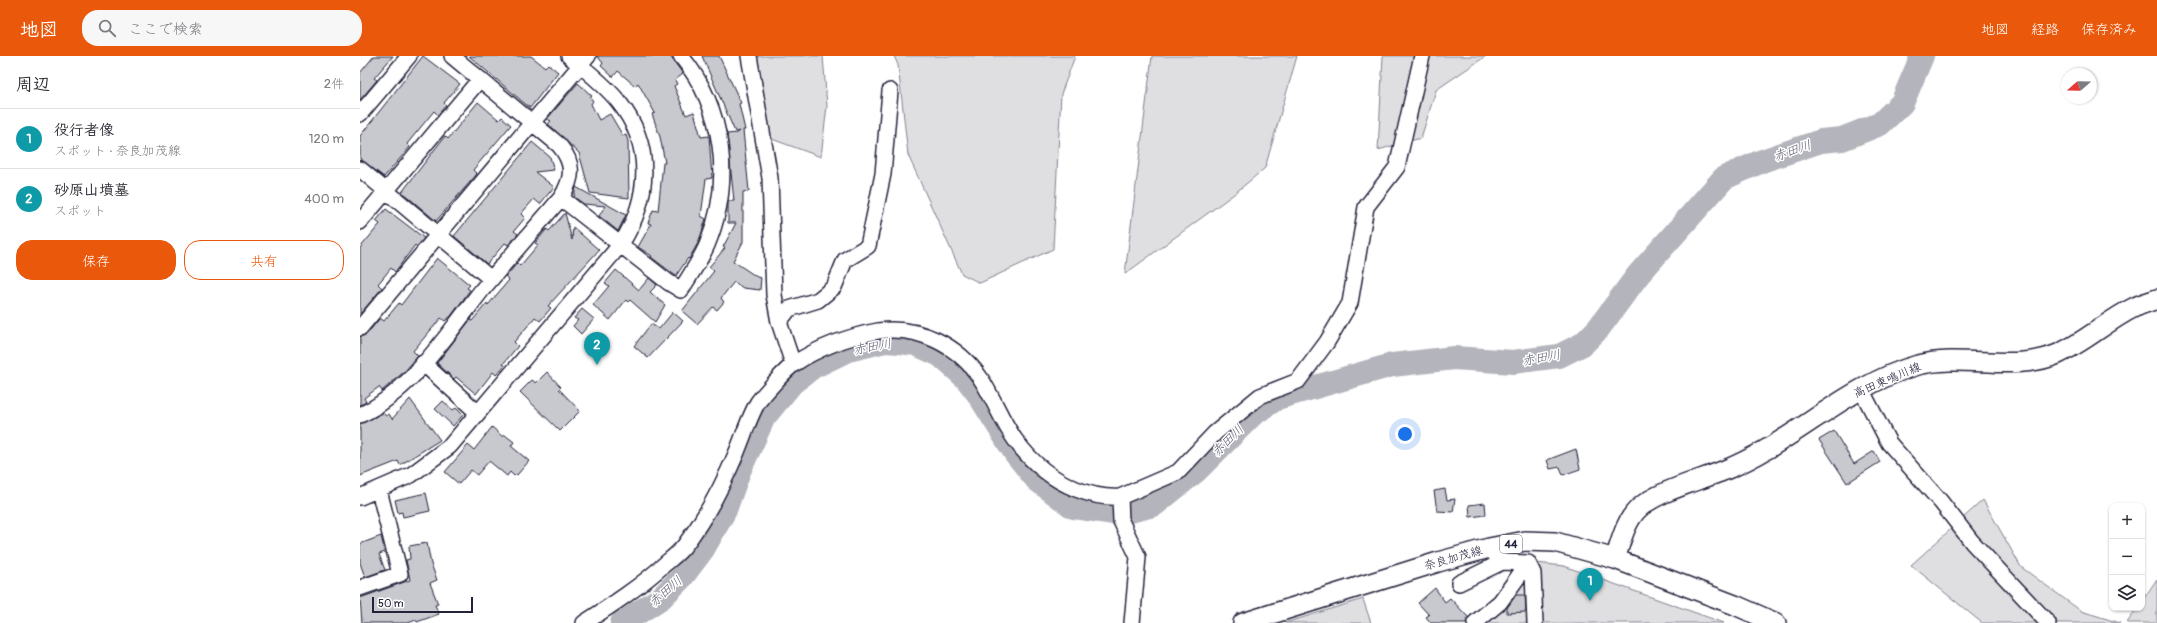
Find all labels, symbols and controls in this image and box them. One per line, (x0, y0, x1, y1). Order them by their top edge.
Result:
search box (82, 10, 362, 46)
icon: search (96, 17, 118, 39)
text: 地図 (20, 18, 58, 42)
text: ここで検索 (128, 20, 203, 39)
text: 地図 (1981, 21, 2009, 38)
text: 経路 (2031, 21, 2059, 38)
text: 保存済み (2081, 21, 2137, 38)
north arrow (2061, 68, 2097, 104)
text: 周辺 (16, 74, 50, 95)
text: 2件 (324, 76, 344, 92)
text: 役行者像 (54, 121, 114, 140)
text: 1 (26, 131, 32, 147)
text: 120 m (308, 131, 344, 147)
water label: 赤田川 (1771, 137, 1813, 165)
text: スポット · 奈良加茂線 (54, 143, 181, 159)
text: 砂原山墳墓 (54, 181, 129, 200)
text: 2 (25, 191, 33, 207)
text: 400 m (304, 191, 344, 207)
text: スポット (54, 203, 106, 219)
button: 保存 (16, 240, 176, 280)
button: 共有 (184, 240, 344, 280)
pin: 2 (584, 332, 610, 365)
water label: 赤田川 (852, 336, 893, 358)
water label: 赤田川 (1521, 347, 1562, 369)
street label: 高田東鳴川線 (1851, 359, 1923, 401)
water label: 赤田川 (1208, 421, 1247, 460)
your location (1395, 424, 1415, 444)
map controls (2109, 503, 2145, 611)
button: + (2109, 503, 2145, 539)
road number: 44 (1500, 535, 1522, 553)
button: − (2109, 539, 2145, 575)
street label: 奈良加茂線 (1422, 543, 1484, 574)
pin: 1 (1577, 568, 1603, 601)
water label: 赤田川 (646, 573, 686, 611)
button: layers (2109, 575, 2145, 611)
scale bar (372, 595, 473, 614)
text: 50 m (378, 597, 404, 610)

